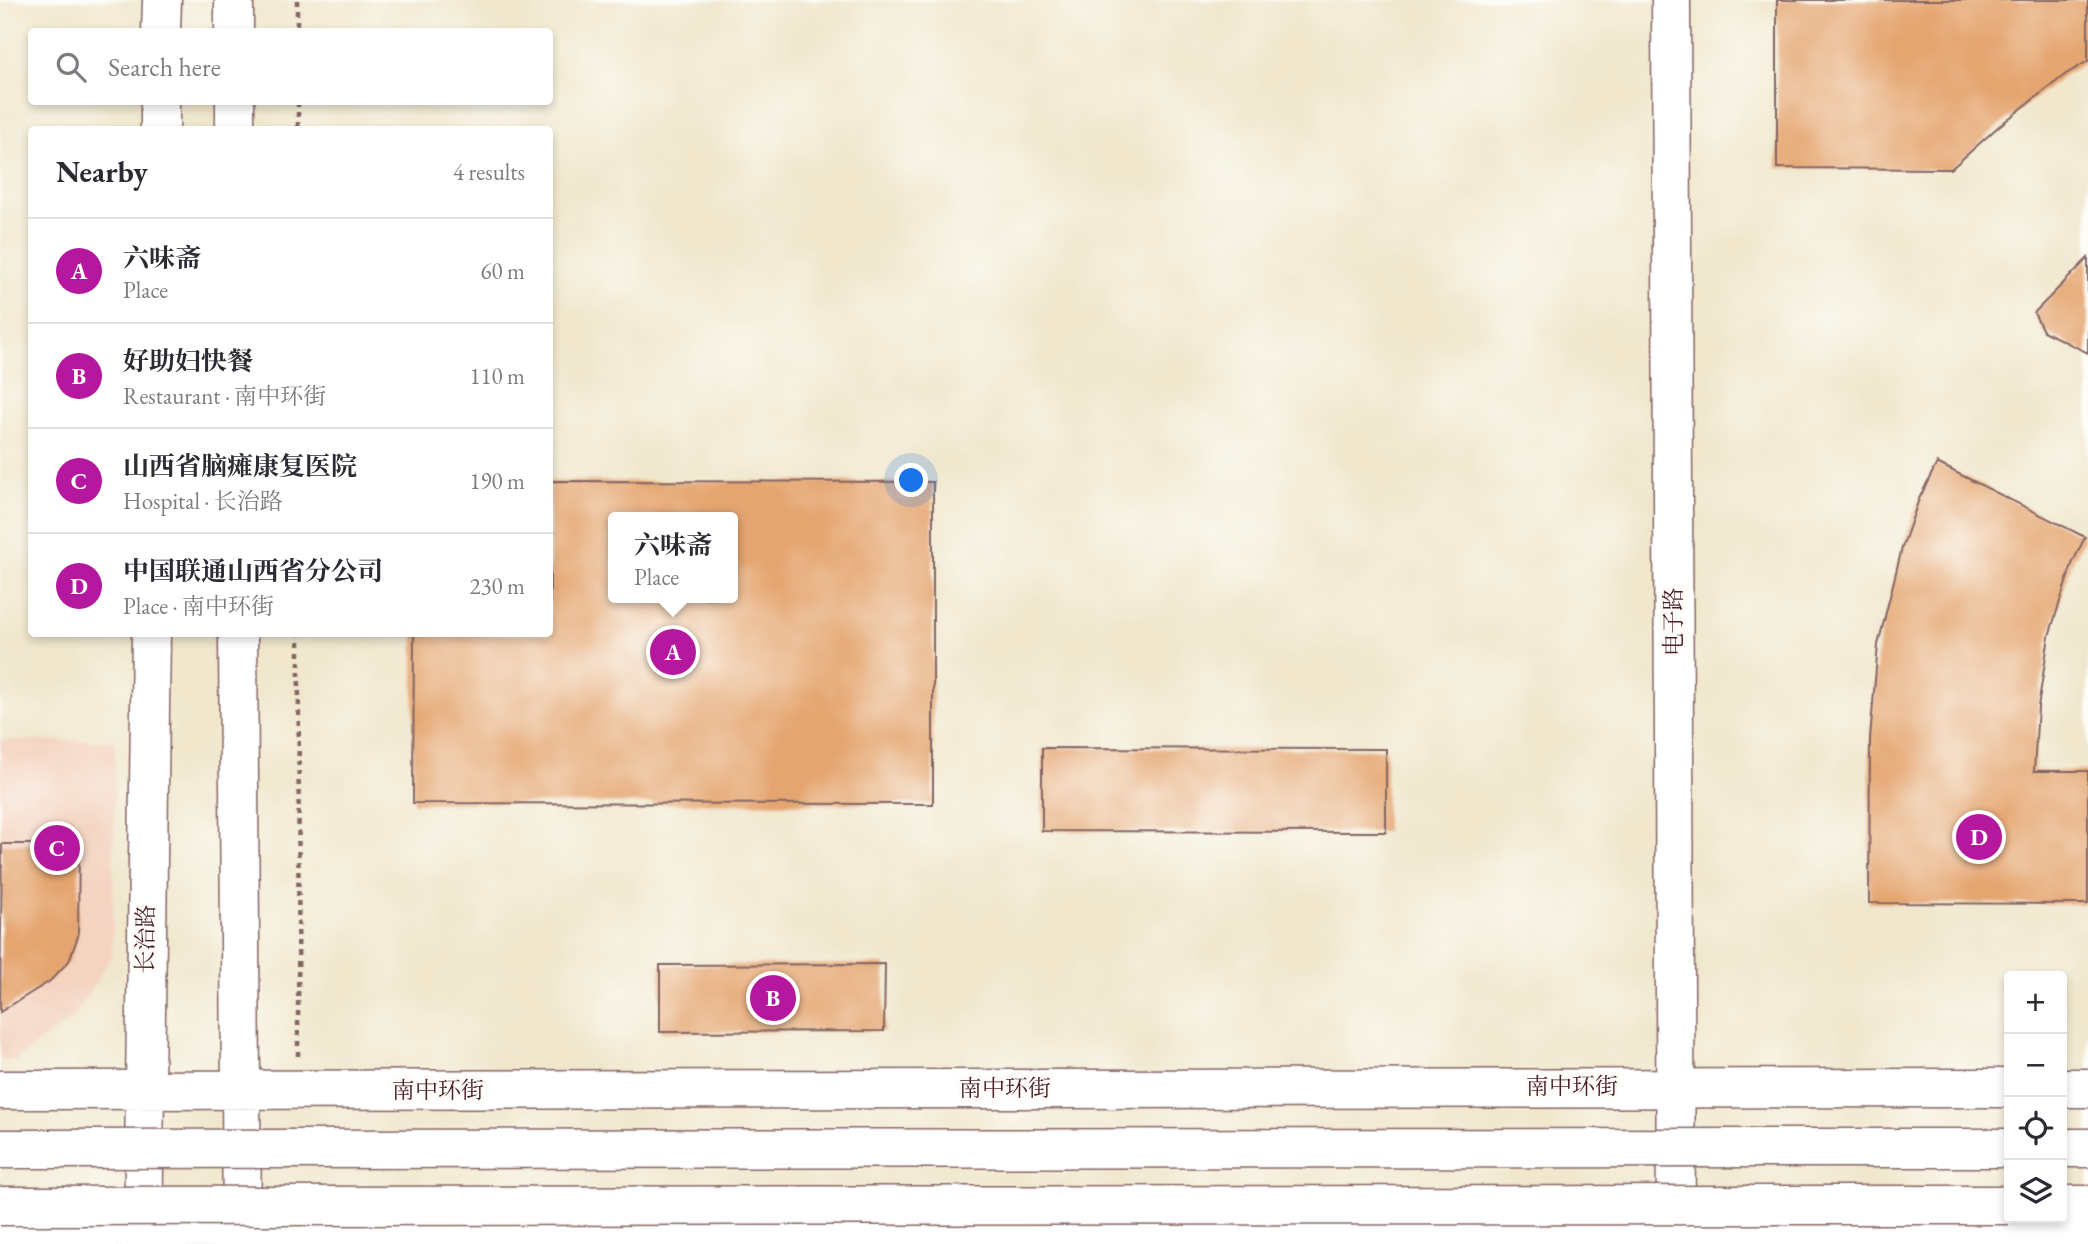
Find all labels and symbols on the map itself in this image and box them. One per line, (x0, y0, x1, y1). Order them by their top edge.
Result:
your location (894, 463, 928, 497)
street label: 电子路 (1658, 588, 1688, 657)
pin: A (650, 626, 696, 678)
pin: D (1956, 811, 2002, 863)
pin: C (34, 822, 80, 874)
street label: 长治路 (129, 904, 161, 974)
pin: B (750, 972, 796, 1024)
street label: 南中环街 (1526, 1071, 1618, 1101)
street label: 南中环街 (959, 1073, 1051, 1103)
street label: 南中环街 (392, 1075, 484, 1105)

